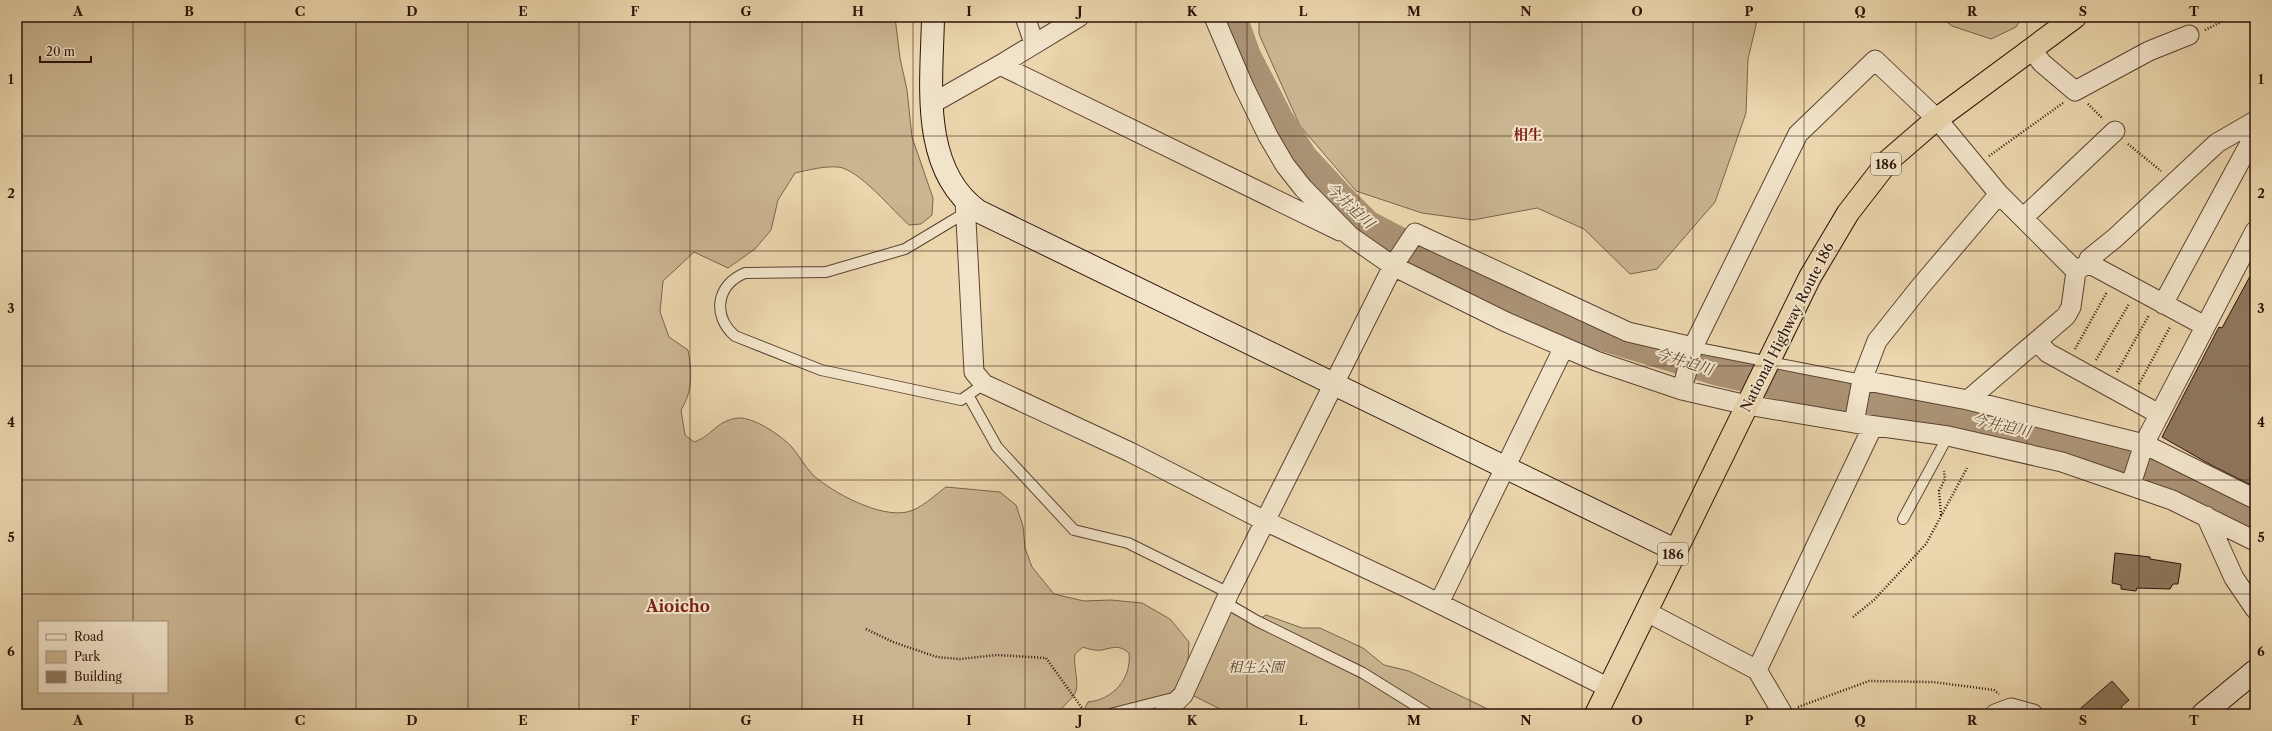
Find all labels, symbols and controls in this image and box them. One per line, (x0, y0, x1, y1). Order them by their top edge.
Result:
text: A (72, 3, 84, 19)
text: B (184, 3, 194, 19)
text: C (295, 3, 305, 19)
text: D (406, 3, 418, 19)
text: E (518, 3, 528, 19)
text: F (631, 3, 640, 19)
text: G (740, 3, 752, 19)
text: H (852, 3, 864, 19)
text: I (966, 3, 972, 19)
text: J (1075, 3, 1083, 19)
text: K (1187, 3, 1198, 19)
text: L (1299, 3, 1308, 19)
text: M (1407, 3, 1421, 19)
text: N (1520, 3, 1532, 19)
text: O (1631, 3, 1643, 19)
text: P (1745, 3, 1754, 19)
text: Q (1854, 3, 1866, 19)
text: R (1967, 3, 1978, 19)
text: S (2079, 3, 2087, 19)
text: T (2189, 3, 2199, 19)
scale bar (40, 38, 91, 64)
text: 20 m (46, 44, 75, 59)
text: 1 (8, 71, 14, 87)
text: 1 (2258, 71, 2264, 87)
district label: 相生 (1513, 125, 1543, 144)
road number: 186 (1871, 153, 1901, 175)
water label: 今井迫川 (1322, 178, 1380, 234)
text: 2 (7, 185, 15, 201)
text: 2 (2257, 185, 2265, 201)
street label: National Highway Route 186 (1736, 239, 1838, 415)
text: 3 (7, 300, 15, 316)
text: 3 (2257, 300, 2265, 316)
water label: 今井迫川 (1653, 343, 1717, 379)
water label: 今井迫川 (1970, 409, 2034, 441)
text: 4 (7, 414, 15, 430)
text: 4 (2257, 414, 2265, 430)
text: 5 (7, 529, 15, 545)
text: 5 (2257, 529, 2265, 545)
road number: 186 (1658, 543, 1688, 565)
district label: Aioicho (645, 596, 710, 616)
legend (38, 621, 168, 693)
text: Road (74, 629, 104, 644)
text: 6 (7, 643, 15, 659)
text: 6 (2257, 643, 2265, 659)
text: Park (74, 649, 101, 664)
park label: 相生公園 (1228, 658, 1286, 676)
text: Building (74, 669, 122, 684)
text: A (72, 712, 84, 728)
text: B (184, 712, 194, 728)
text: C (295, 712, 305, 728)
text: D (406, 712, 418, 728)
text: E (518, 712, 528, 728)
text: F (631, 712, 640, 728)
text: G (740, 712, 752, 728)
text: H (852, 712, 864, 728)
text: I (966, 712, 972, 728)
text: J (1075, 712, 1083, 728)
text: K (1187, 712, 1198, 728)
text: L (1299, 712, 1308, 728)
text: M (1407, 712, 1421, 728)
text: N (1520, 712, 1532, 728)
text: O (1631, 712, 1643, 728)
text: P (1745, 712, 1754, 728)
text: Q (1854, 712, 1866, 728)
text: R (1967, 712, 1978, 728)
text: S (2079, 712, 2087, 728)
text: T (2189, 712, 2199, 728)

